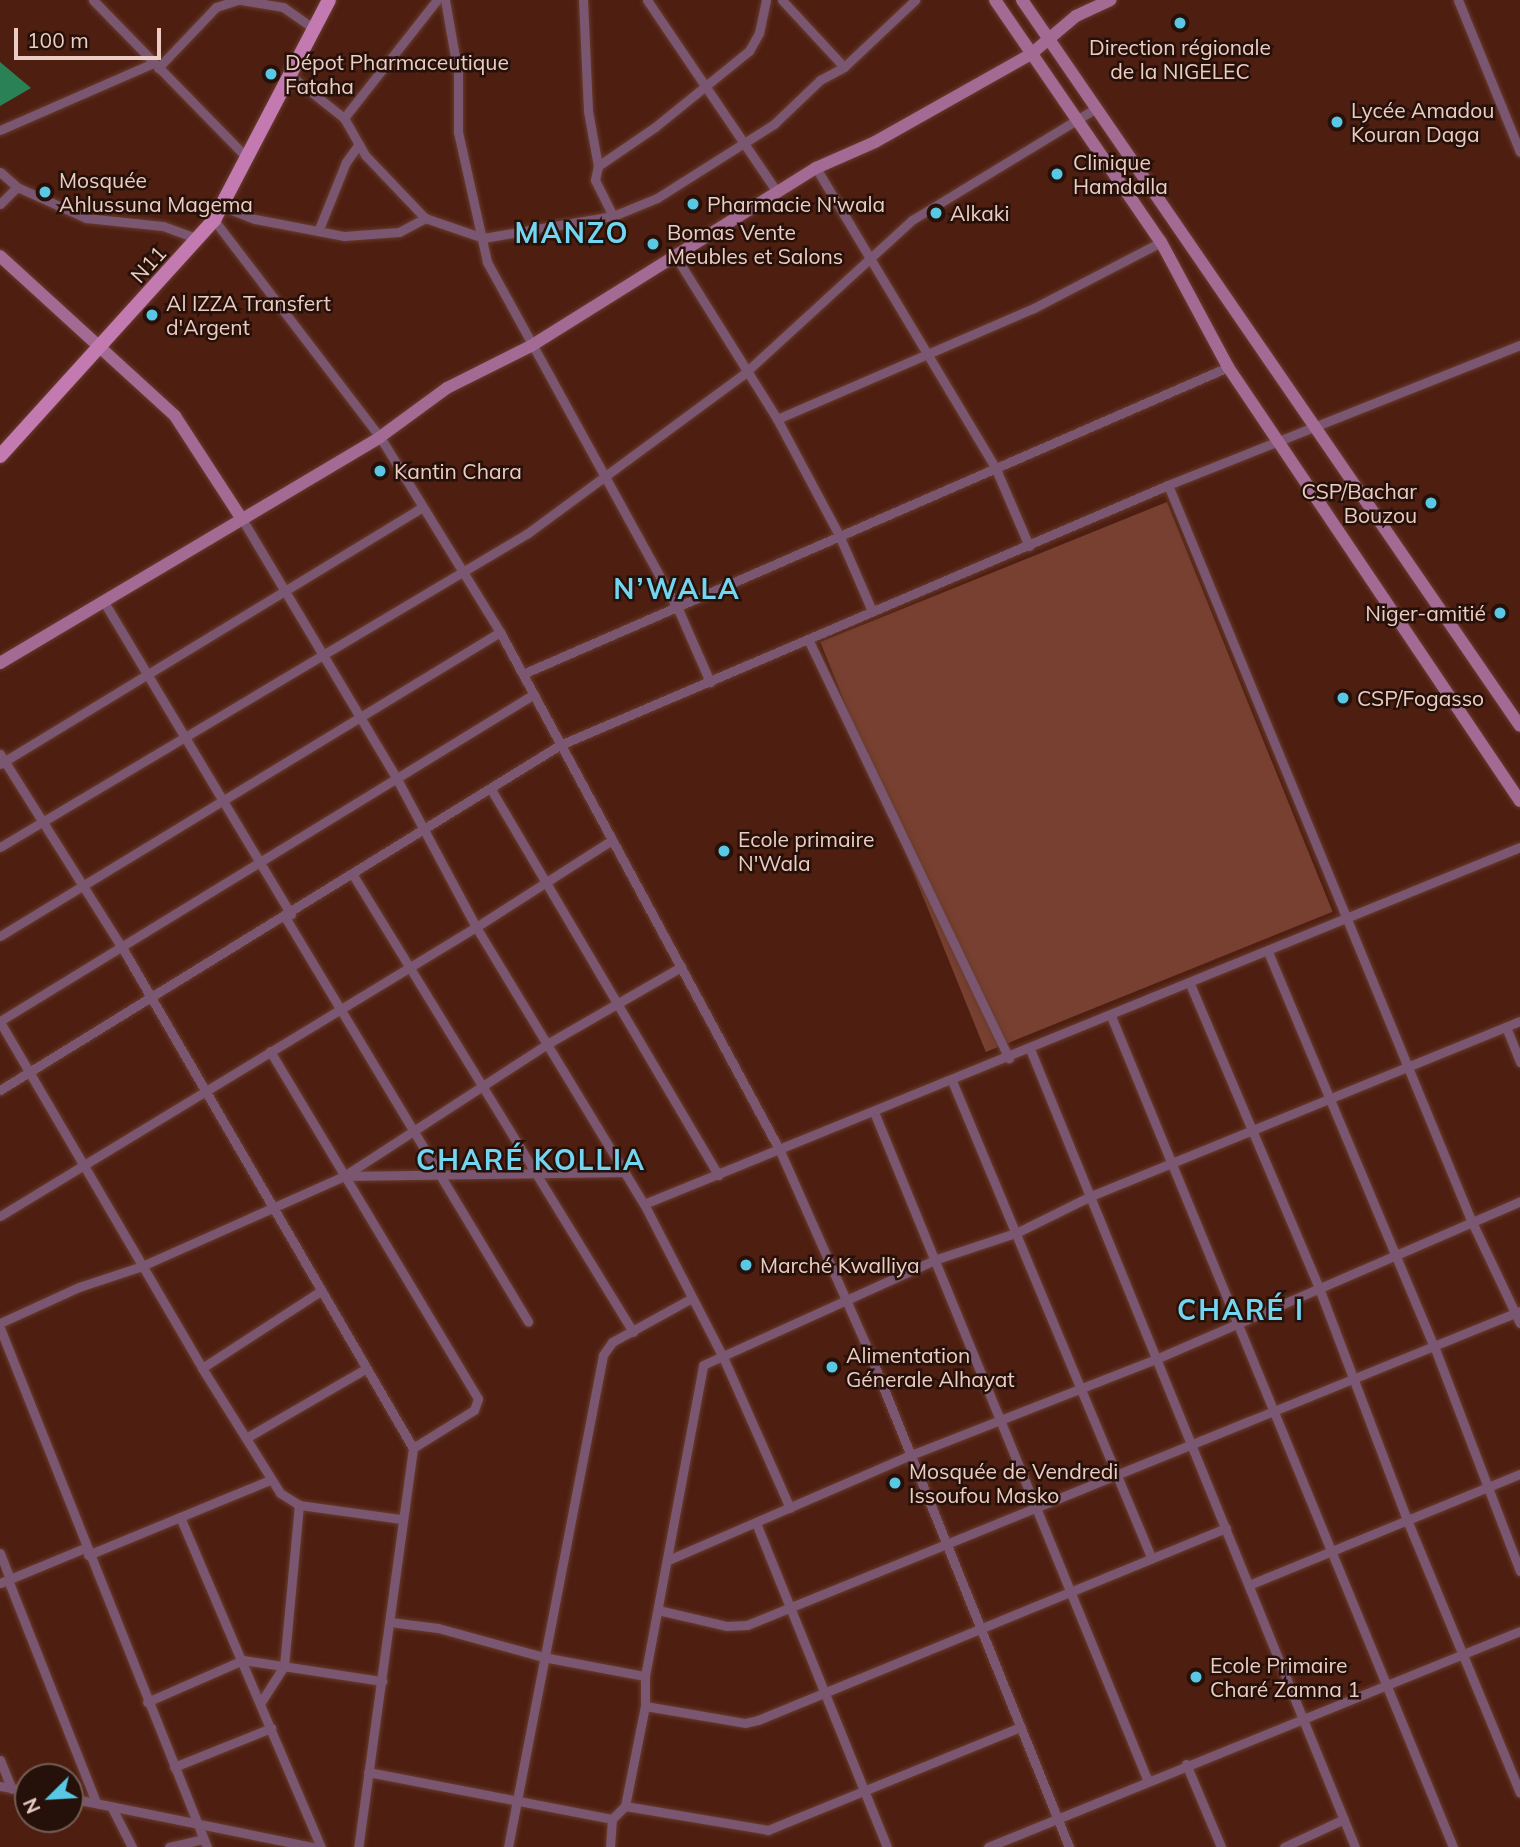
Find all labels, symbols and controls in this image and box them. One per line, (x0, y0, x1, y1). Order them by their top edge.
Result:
scale bar (18, 14, 164, 58)
marker: Direction régionale de la NIGELEC (1172, 15, 1188, 31)
text: 100 m (27, 27, 89, 53)
place label: Direction régionale de la NIGELEC (1089, 34, 1271, 84)
place label: Dépot Pharmaceutique Fataha (285, 49, 509, 99)
marker: Dépot Pharmaceutique Fataha (263, 66, 279, 82)
place label: Lycée Amadou Kouran Daga (1351, 97, 1494, 147)
marker: Lycée Amadou Kouran Daga (1329, 114, 1345, 130)
place label: Clinique Hamdalla (1073, 149, 1168, 199)
marker: Clinique Hamdalla (1047, 164, 1067, 184)
place label: Mosquée Ahlussuna Magema (59, 167, 253, 217)
marker: Mosquée Ahlussuna Magema (37, 184, 53, 200)
place label: Pharmacie N'wala (707, 191, 885, 217)
marker: Pharmacie N'wala (685, 196, 701, 212)
place label: Alkaki (950, 200, 1010, 226)
marker: Alkaki (928, 205, 944, 221)
district label: MANZO (515, 216, 629, 250)
place label: Bomas Vente Meubles et Salons (667, 219, 843, 269)
marker: Bomas Vente Meubles et Salons (645, 236, 661, 252)
street label: N11 (125, 240, 171, 288)
place label: Al IZZA Transfert d'Argent (166, 290, 331, 340)
marker: Al IZZA Transfert d'Argent (144, 307, 160, 323)
place label: Kantin Chara (394, 458, 522, 484)
marker: Kantin Chara (372, 463, 388, 479)
place label: CSP/Bachar Bouzou (1302, 478, 1417, 528)
marker: CSP/Bachar Bouzou (1423, 495, 1439, 511)
district label: N’WALA (614, 572, 740, 606)
place label: Niger-amitié (1365, 600, 1486, 626)
marker: Niger-amitié (1492, 605, 1508, 621)
place label: CSP/Fogasso (1357, 685, 1484, 711)
marker: CSP/Fogasso (1335, 690, 1351, 706)
place label: Ecole primaire N'Wala (738, 826, 875, 876)
marker: Ecole primaire N'Wala (716, 843, 732, 859)
district label: CHARÉ KOLLIA (417, 1143, 645, 1177)
place label: Marché Kwalliya (760, 1252, 920, 1278)
marker: Marché Kwalliya (738, 1257, 754, 1273)
district label: CHARÉ I (1178, 1293, 1304, 1327)
place label: Alimentation Génerale Alhayat (846, 1342, 1015, 1392)
marker: Alimentation Génerale Alhayat (824, 1359, 840, 1375)
place label: Mosquée de Vendredi Issoufou Masko (909, 1458, 1118, 1508)
marker: Mosquée de Vendredi Issoufou Masko (887, 1475, 903, 1491)
place label: Ecole Primaire Charé Zamna 1 (1210, 1652, 1360, 1702)
marker: Ecole Primaire Charé Zamna 1 (1188, 1669, 1204, 1685)
north arrow (14, 1763, 84, 1833)
text: N (18, 1794, 46, 1817)

